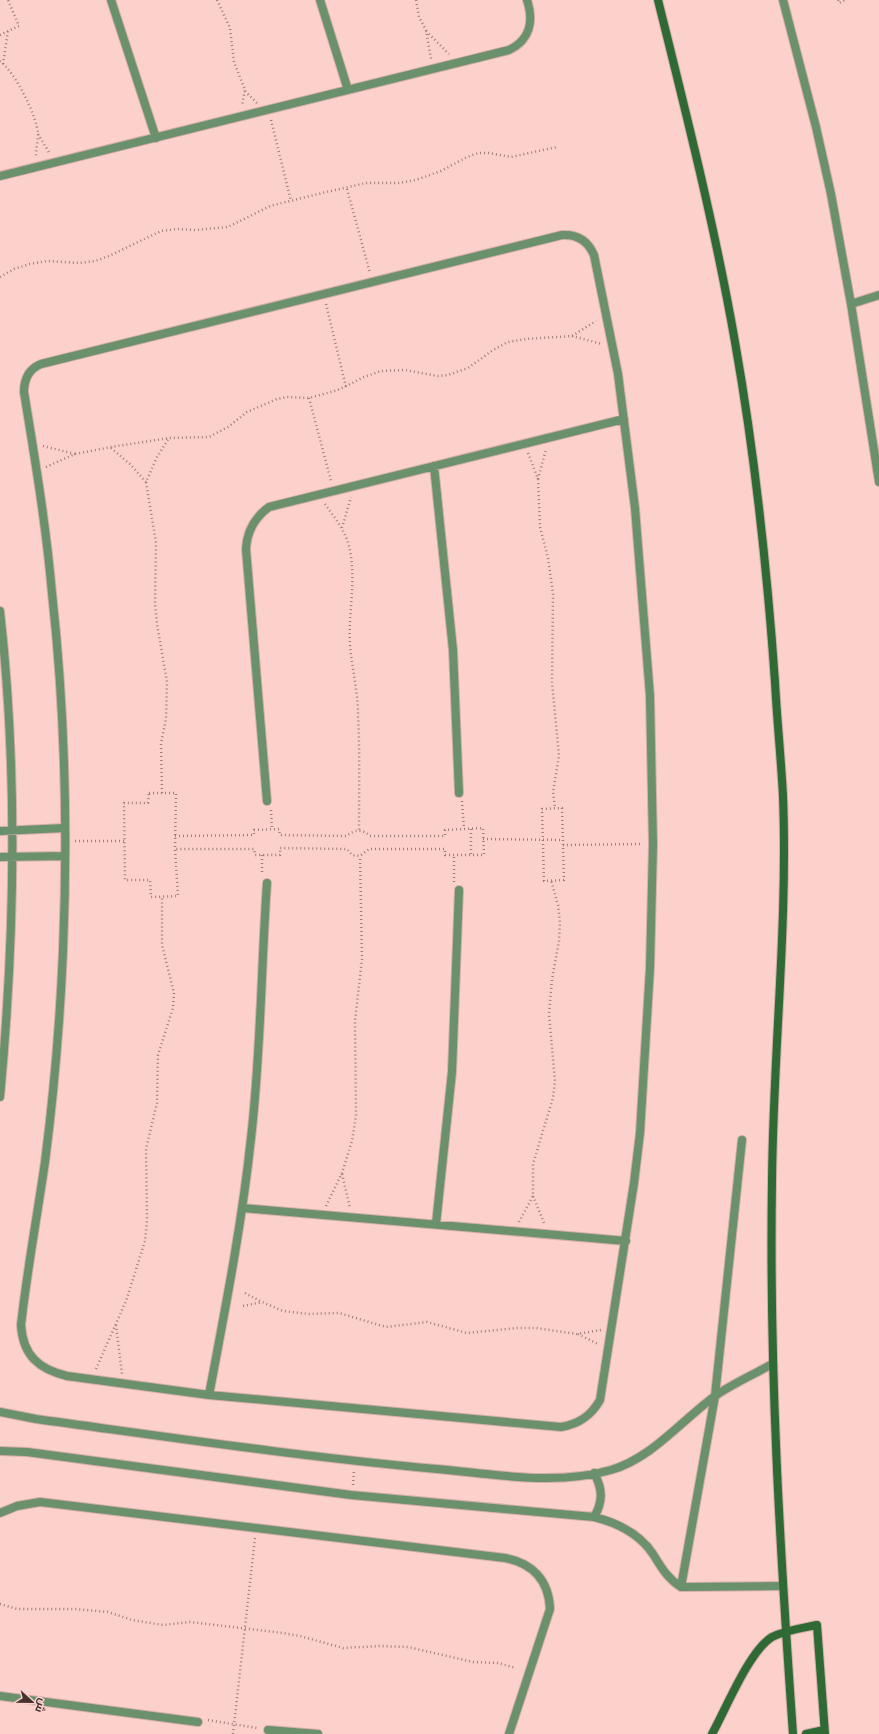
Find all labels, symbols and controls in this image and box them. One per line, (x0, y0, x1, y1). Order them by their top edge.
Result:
north arrow (12, 1682, 52, 1722)
text: ش (32, 1697, 50, 1715)

